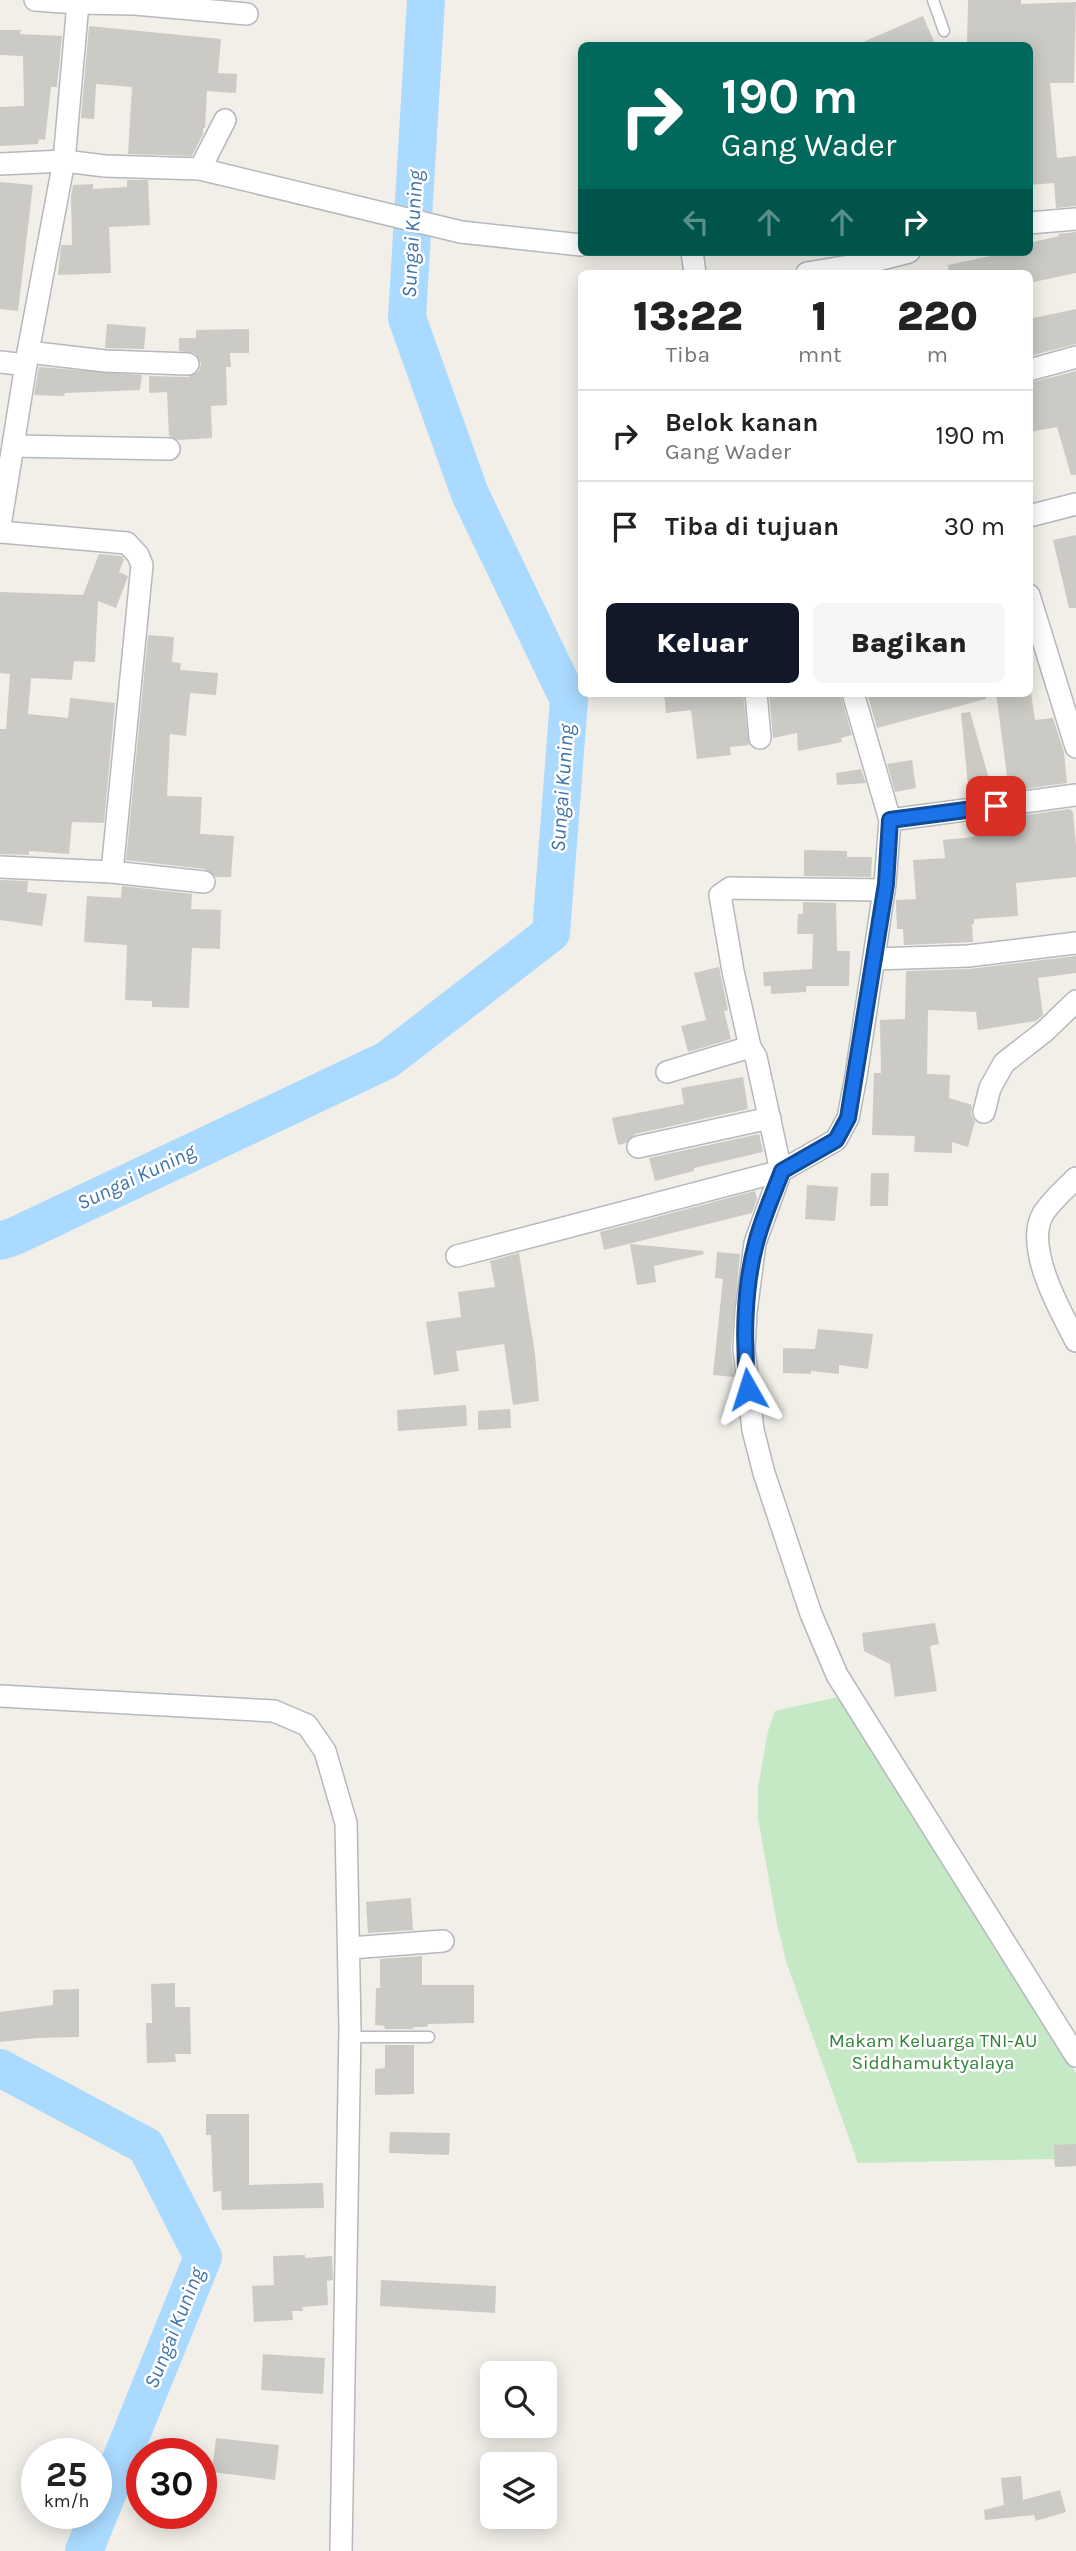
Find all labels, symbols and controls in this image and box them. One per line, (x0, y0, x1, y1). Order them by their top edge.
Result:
text: 190 m (721, 68, 858, 125)
icon: right (606, 70, 697, 161)
text: Gang Wader (721, 127, 896, 164)
water label: Sungai Kuning (397, 168, 427, 298)
icon: left (677, 203, 715, 241)
icon: ahead (750, 203, 788, 241)
icon: ahead (823, 203, 861, 241)
icon: right (896, 203, 934, 241)
text: 13:22 (633, 291, 743, 341)
text: 1 (812, 291, 828, 341)
text: 220 (897, 291, 978, 341)
text: Tiba (666, 341, 710, 368)
text: mnt (798, 341, 842, 368)
text: m (927, 341, 948, 368)
text: Belok kanan (665, 407, 818, 438)
icon: right (606, 417, 644, 455)
text: 190 m (935, 420, 1005, 451)
text: Gang Wader (665, 438, 791, 465)
icon: arrive (606, 508, 644, 546)
text: Tiba di tujuan (665, 511, 839, 542)
text: 30 m (944, 511, 1005, 542)
button: Keluar (606, 603, 799, 683)
button: Bagikan (813, 603, 1005, 683)
water label: Sungai Kuning (546, 722, 579, 853)
pin (966, 776, 1026, 836)
icon: arrive (977, 787, 1015, 825)
water label: Sungai Kuning (73, 1139, 200, 1215)
position arrow (711, 1352, 785, 1426)
park label: Makam Keluarga TNI-AU Siddhamuktyalaya (829, 2030, 1037, 2074)
water label: Sungai Kuning (139, 2263, 210, 2392)
map controls (480, 2361, 557, 2529)
button: search (480, 2361, 557, 2438)
speed limit sign: 30 (126, 2438, 217, 2529)
button: layers (480, 2452, 557, 2529)
text: 25 (46, 2454, 87, 2495)
text: km/h (44, 2490, 89, 2512)

